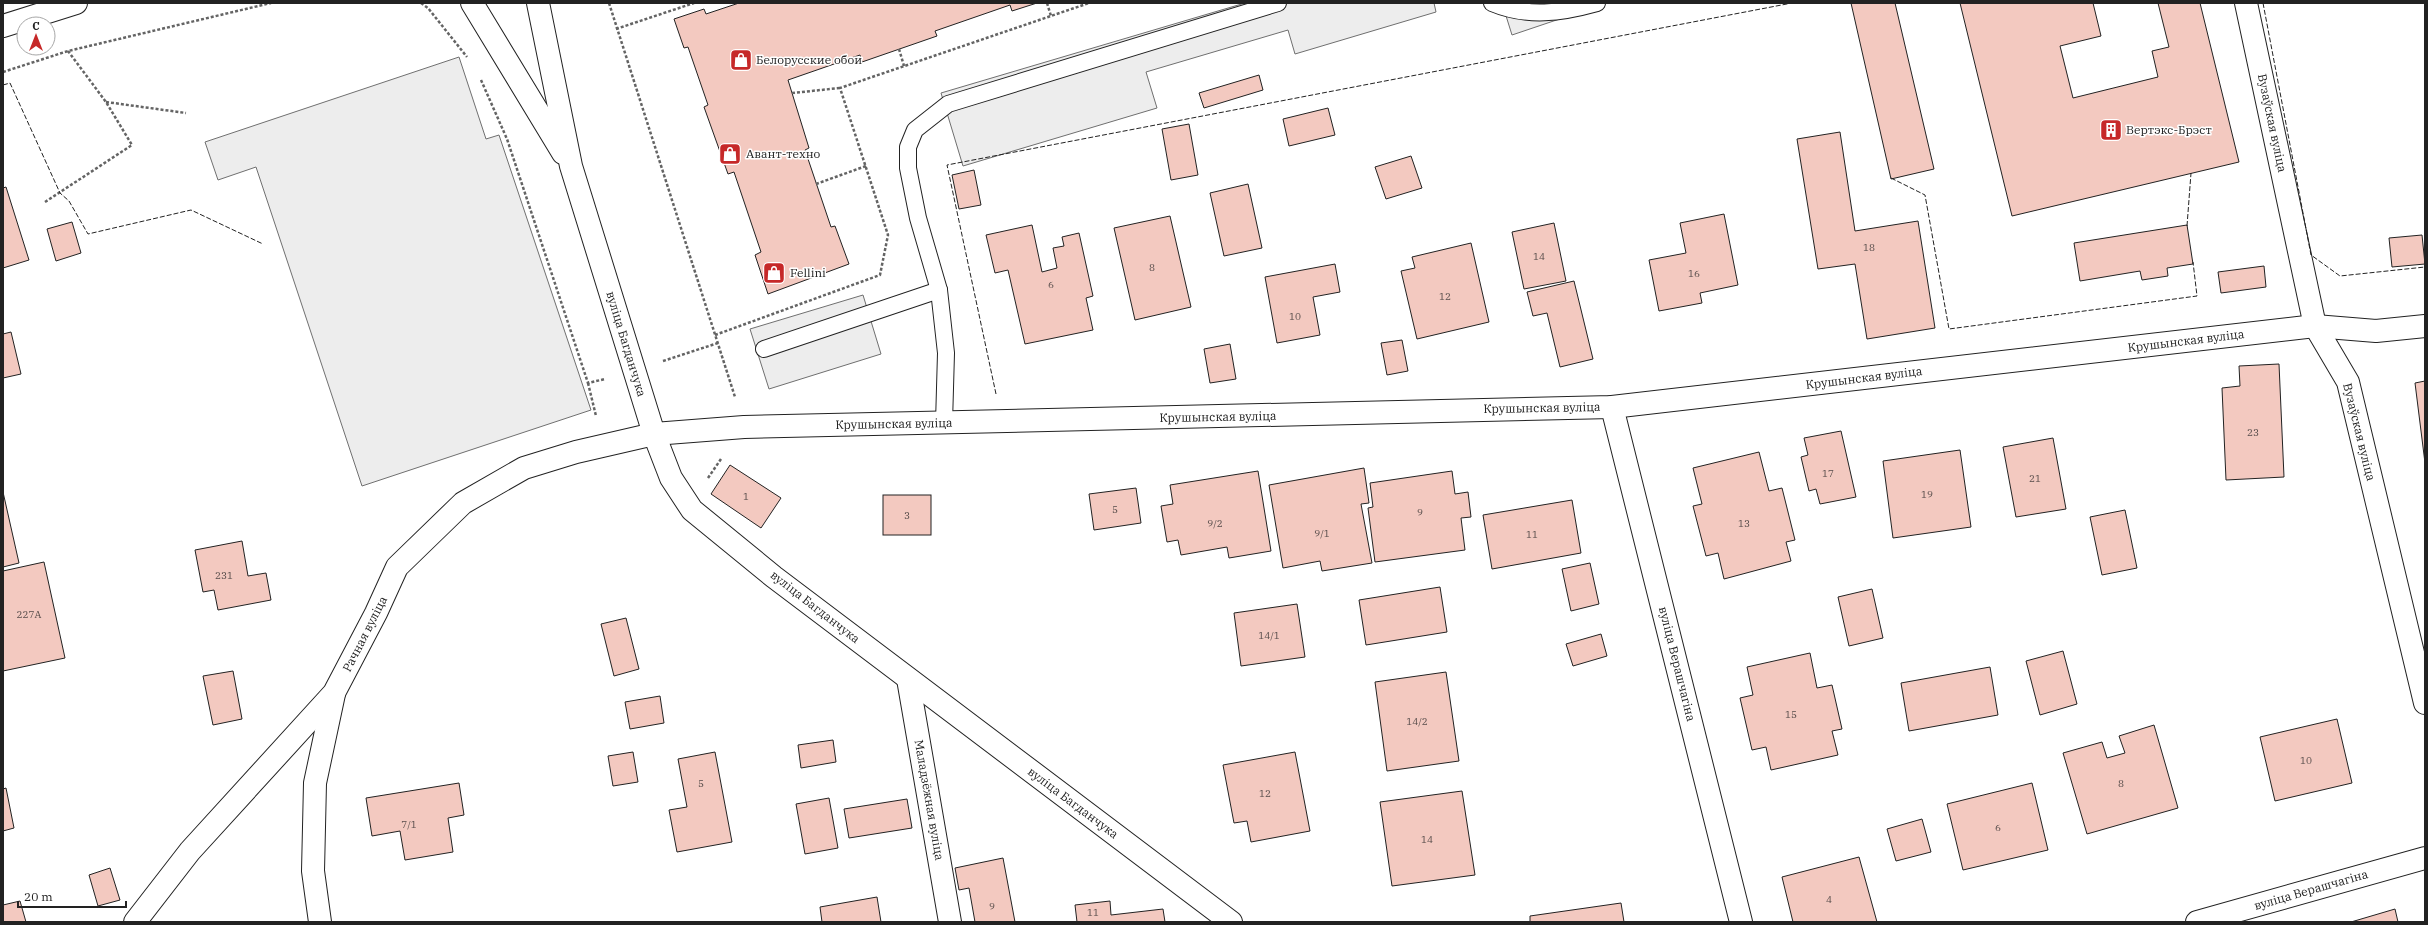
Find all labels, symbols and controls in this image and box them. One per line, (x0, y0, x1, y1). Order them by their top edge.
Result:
north arrow (16, 16, 56, 56)
text: С (32, 19, 40, 33)
shop icon: Белорусские обои (728, 47, 754, 73)
place label: Белорусские обои (756, 52, 862, 67)
street label: Вузаўская вуліца (2255, 72, 2290, 174)
building icon: Вертэкс-Брэст (2098, 117, 2124, 143)
place label: Вертэкс-Брэст (2126, 122, 2212, 137)
shop icon: Авант-техно (717, 141, 743, 167)
place label: Авант-техно (746, 146, 821, 161)
house number: 18 (1863, 241, 1875, 254)
house number: 14 (1533, 250, 1545, 263)
shop icon: Fellini (761, 260, 787, 286)
house number: 8 (1149, 261, 1155, 274)
place label: Fellini (790, 265, 826, 280)
house number: 16 (1688, 267, 1700, 280)
house number: 6 (1048, 278, 1054, 291)
street label: вуліца Багданчука (603, 289, 650, 399)
house number: 12 (1439, 290, 1451, 303)
house number: 10 (1289, 310, 1301, 323)
street label: Крушынская вуліца (2127, 326, 2245, 355)
street label: Крушынская вуліца (1805, 363, 1923, 392)
street label: Вузаўская вуліца (2340, 381, 2379, 483)
street label: Крушынская вуліца (1483, 399, 1601, 416)
street label: Крушынская вуліца (1159, 408, 1277, 425)
street label: Крушынская вуліца (835, 415, 953, 432)
house number: 23 (2247, 426, 2259, 439)
house number: 17 (1822, 467, 1834, 480)
house number: 21 (2029, 472, 2041, 485)
house number: 19 (1921, 488, 1933, 501)
house number: 1 (743, 490, 749, 503)
house number: 5 (1112, 503, 1118, 516)
house number: 9 (1417, 506, 1423, 519)
house number: 3 (904, 509, 910, 522)
house number: 9/2 (1207, 517, 1223, 530)
house number: 13 (1738, 517, 1750, 530)
house number: 9/1 (1314, 527, 1330, 540)
house number: 11 (1526, 528, 1538, 541)
street label: вуліца Багданчука (768, 567, 863, 647)
house number: 231 (215, 569, 233, 582)
street label: Рачная вуліца (339, 593, 390, 674)
street label: вуліца Верашчагіна (1656, 605, 1699, 723)
house number: 227А (17, 608, 42, 621)
house number: 14/1 (1258, 629, 1280, 642)
house number: 15 (1785, 708, 1797, 721)
house number: 14/2 (1406, 715, 1428, 728)
street label: Маладзёжная вуліца (911, 738, 948, 862)
house number: 10 (2300, 754, 2312, 767)
street label: вуліца Багданчука (1025, 764, 1122, 842)
house number: 5 (698, 777, 704, 790)
house number: 8 (2118, 777, 2124, 790)
house number: 12 (1259, 787, 1271, 800)
house number: 7/1 (401, 818, 417, 831)
house number: 6 (1995, 821, 2001, 834)
house number: 14 (1421, 833, 1433, 846)
street label: вуліца Верашчагіна (2252, 866, 2370, 913)
scale bar (18, 883, 126, 909)
text: 20 m (24, 889, 53, 904)
house number: 4 (1826, 893, 1832, 906)
house number: 9 (989, 900, 995, 913)
house number: 11 (1087, 906, 1099, 919)

